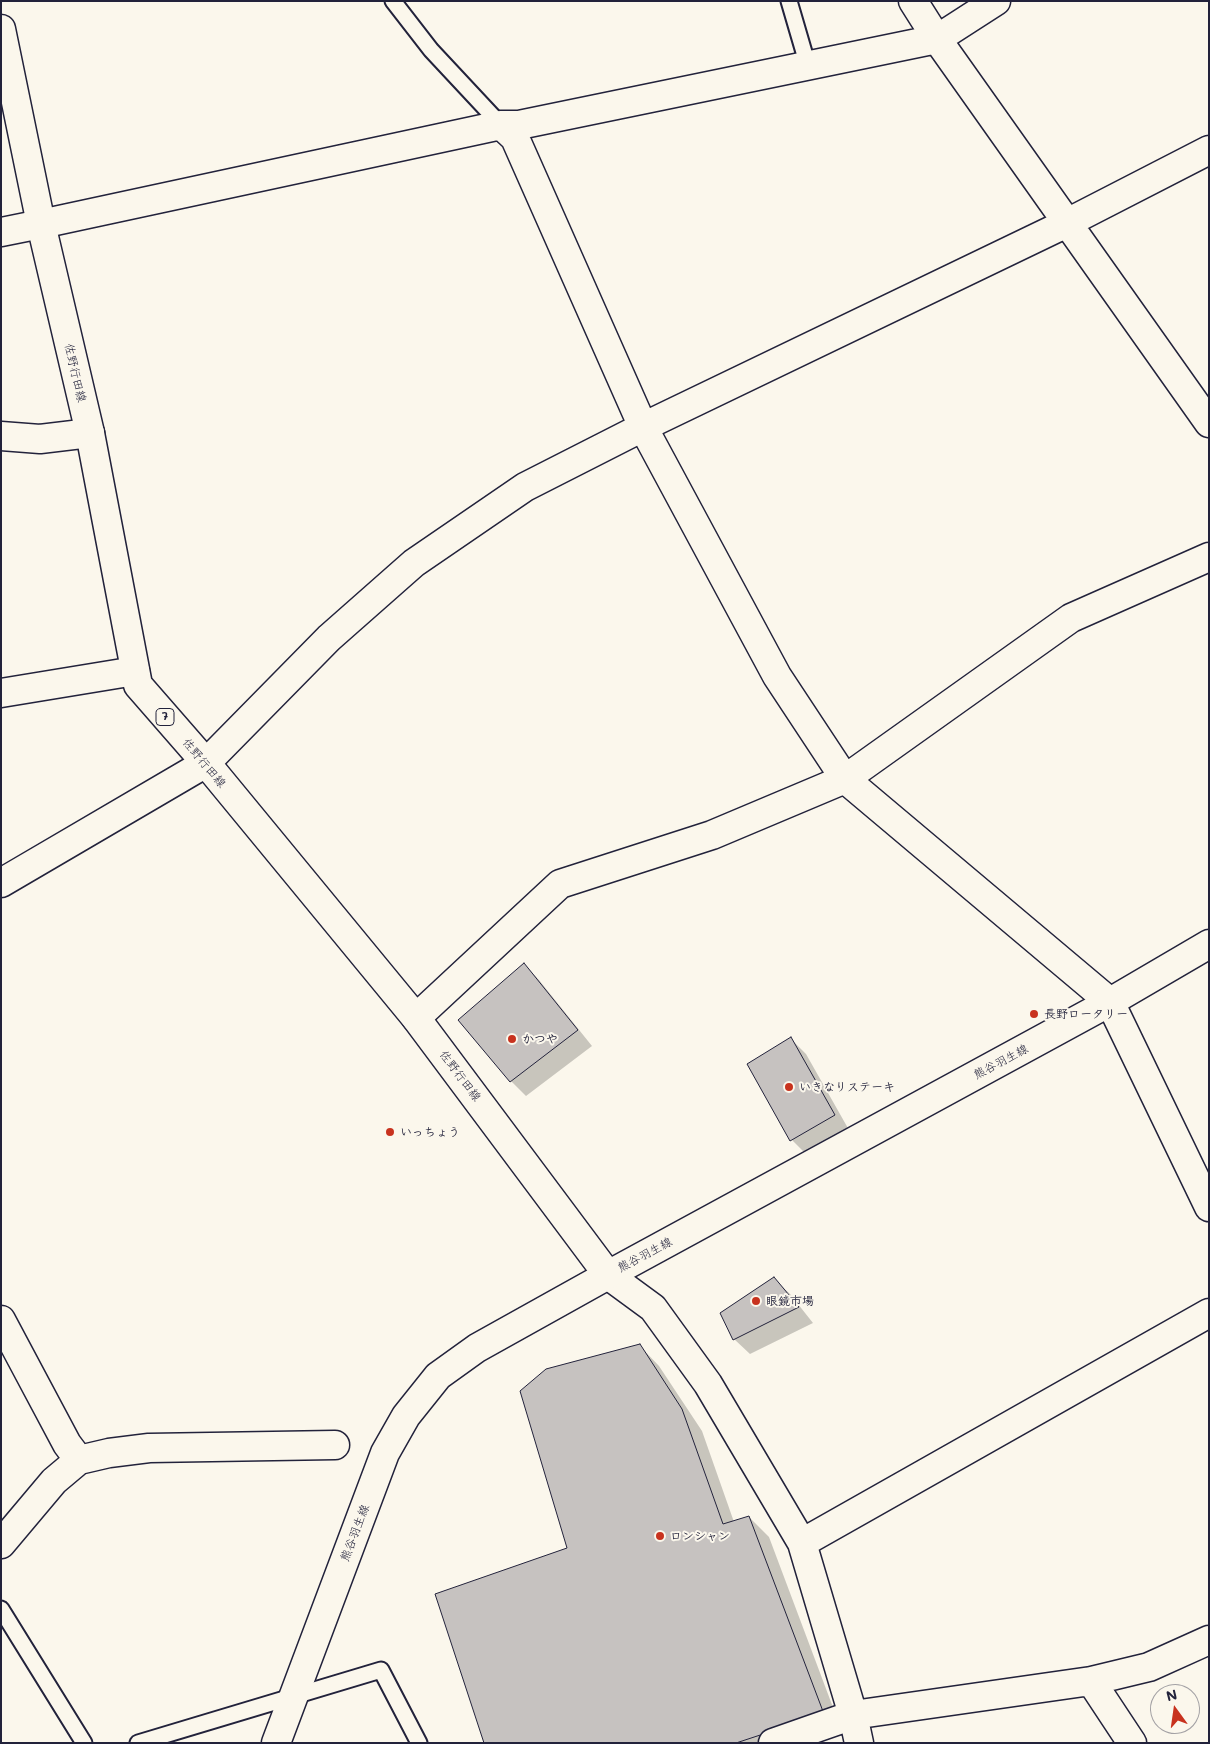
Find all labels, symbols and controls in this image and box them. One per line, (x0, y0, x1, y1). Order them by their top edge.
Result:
street label: 佐野行田線 (61, 342, 89, 404)
road number: 7 (156, 709, 174, 726)
street label: 佐野行田線 (179, 735, 229, 791)
place label: 長野ロータリー (1044, 1007, 1128, 1021)
marker: 長野ロータリー (1028, 1008, 1040, 1020)
place label: かつや (522, 1032, 558, 1046)
marker: かつや (506, 1033, 518, 1045)
street label: 熊谷羽生線 (971, 1042, 1031, 1082)
street label: 佐野行田線 (436, 1048, 484, 1104)
place label: いきなりステーキ (799, 1080, 895, 1094)
marker: いきなりステーキ (783, 1081, 795, 1093)
place label: いっちょう (400, 1125, 460, 1139)
marker: いっちょう (384, 1126, 396, 1138)
street label: 熊谷羽生線 (615, 1235, 675, 1275)
place label: 眼鏡市場 (766, 1294, 814, 1308)
marker: 眼鏡市場 (750, 1295, 762, 1307)
street label: 熊谷羽生線 (338, 1502, 372, 1564)
place label: ロンシャン (670, 1529, 730, 1543)
marker: ロンシャン (654, 1530, 666, 1542)
north arrow (1150, 1684, 1200, 1734)
text: N (1164, 1684, 1179, 1705)

